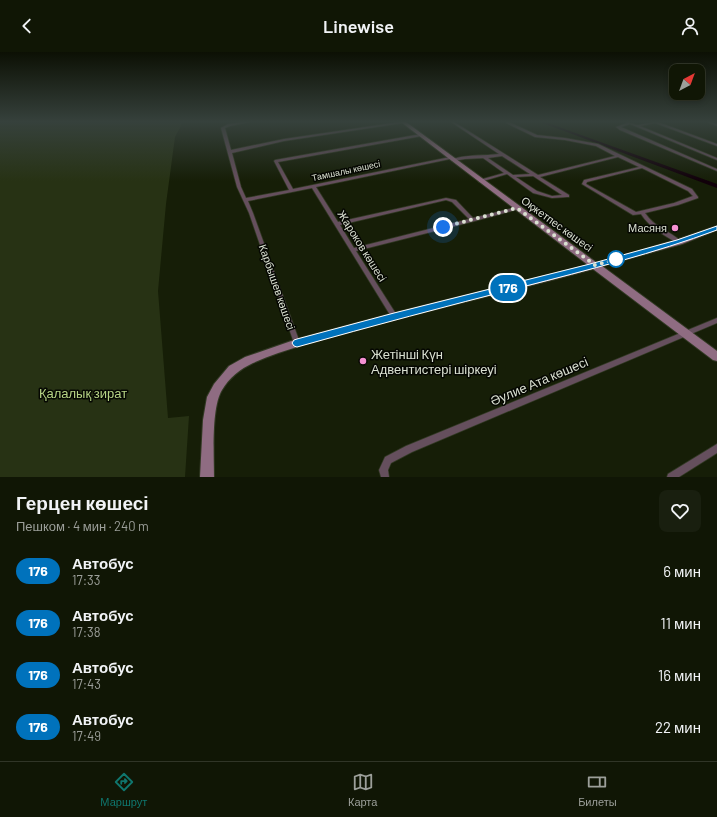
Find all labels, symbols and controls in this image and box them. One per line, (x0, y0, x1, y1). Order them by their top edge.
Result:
icon: back (16, 15, 38, 37)
text: Linewise (323, 15, 394, 37)
icon: person (679, 15, 701, 37)
north arrow (669, 64, 705, 100)
map controls (669, 64, 705, 100)
street label: Тамшалы көшесі (311, 158, 381, 183)
street label: Оқжетпес көшесі (519, 193, 596, 254)
street label: Жароков көшесі (335, 208, 390, 284)
your location (433, 217, 453, 237)
place label: Масяня (628, 221, 667, 234)
marker: Масяня (670, 223, 680, 233)
street label: Карбышев көшесі (257, 242, 298, 331)
unlabelled marker (607, 250, 625, 268)
line badge: 176 (485, 275, 531, 301)
text: 176 (498, 279, 518, 296)
place label: Жетінші Күн Адвентистері шіркеуі (371, 346, 497, 377)
street label: Әулие Ата көшесі (488, 353, 590, 409)
marker: Жетінші Күн Адвентистері шіркеуі (358, 356, 368, 366)
park label: Қалалық зират (39, 385, 127, 401)
button: heart (659, 490, 701, 532)
text: Герцен көшесі (16, 491, 149, 514)
text: Пешком · 4 мин · 240 m (16, 518, 149, 534)
text: Автобус (72, 554, 134, 572)
text: 176 (28, 562, 48, 579)
text: 6 мин (663, 562, 701, 580)
text: 17:33 (72, 572, 101, 588)
text: Автобус (72, 606, 134, 624)
text: 176 (28, 614, 48, 631)
text: 11 мин (660, 614, 701, 632)
text: 17:38 (72, 624, 101, 640)
text: Автобус (72, 658, 134, 676)
text: 176 (28, 666, 48, 683)
text: 16 мин (658, 666, 701, 684)
text: 17:43 (72, 676, 101, 692)
text: Автобус (72, 710, 134, 728)
text: 176 (28, 718, 48, 735)
text: 22 мин (655, 718, 701, 736)
text: 17:49 (72, 728, 101, 744)
tab: Маршрут (100, 771, 147, 808)
tab: Карта (348, 771, 377, 808)
tab: Билеты (578, 771, 617, 808)

